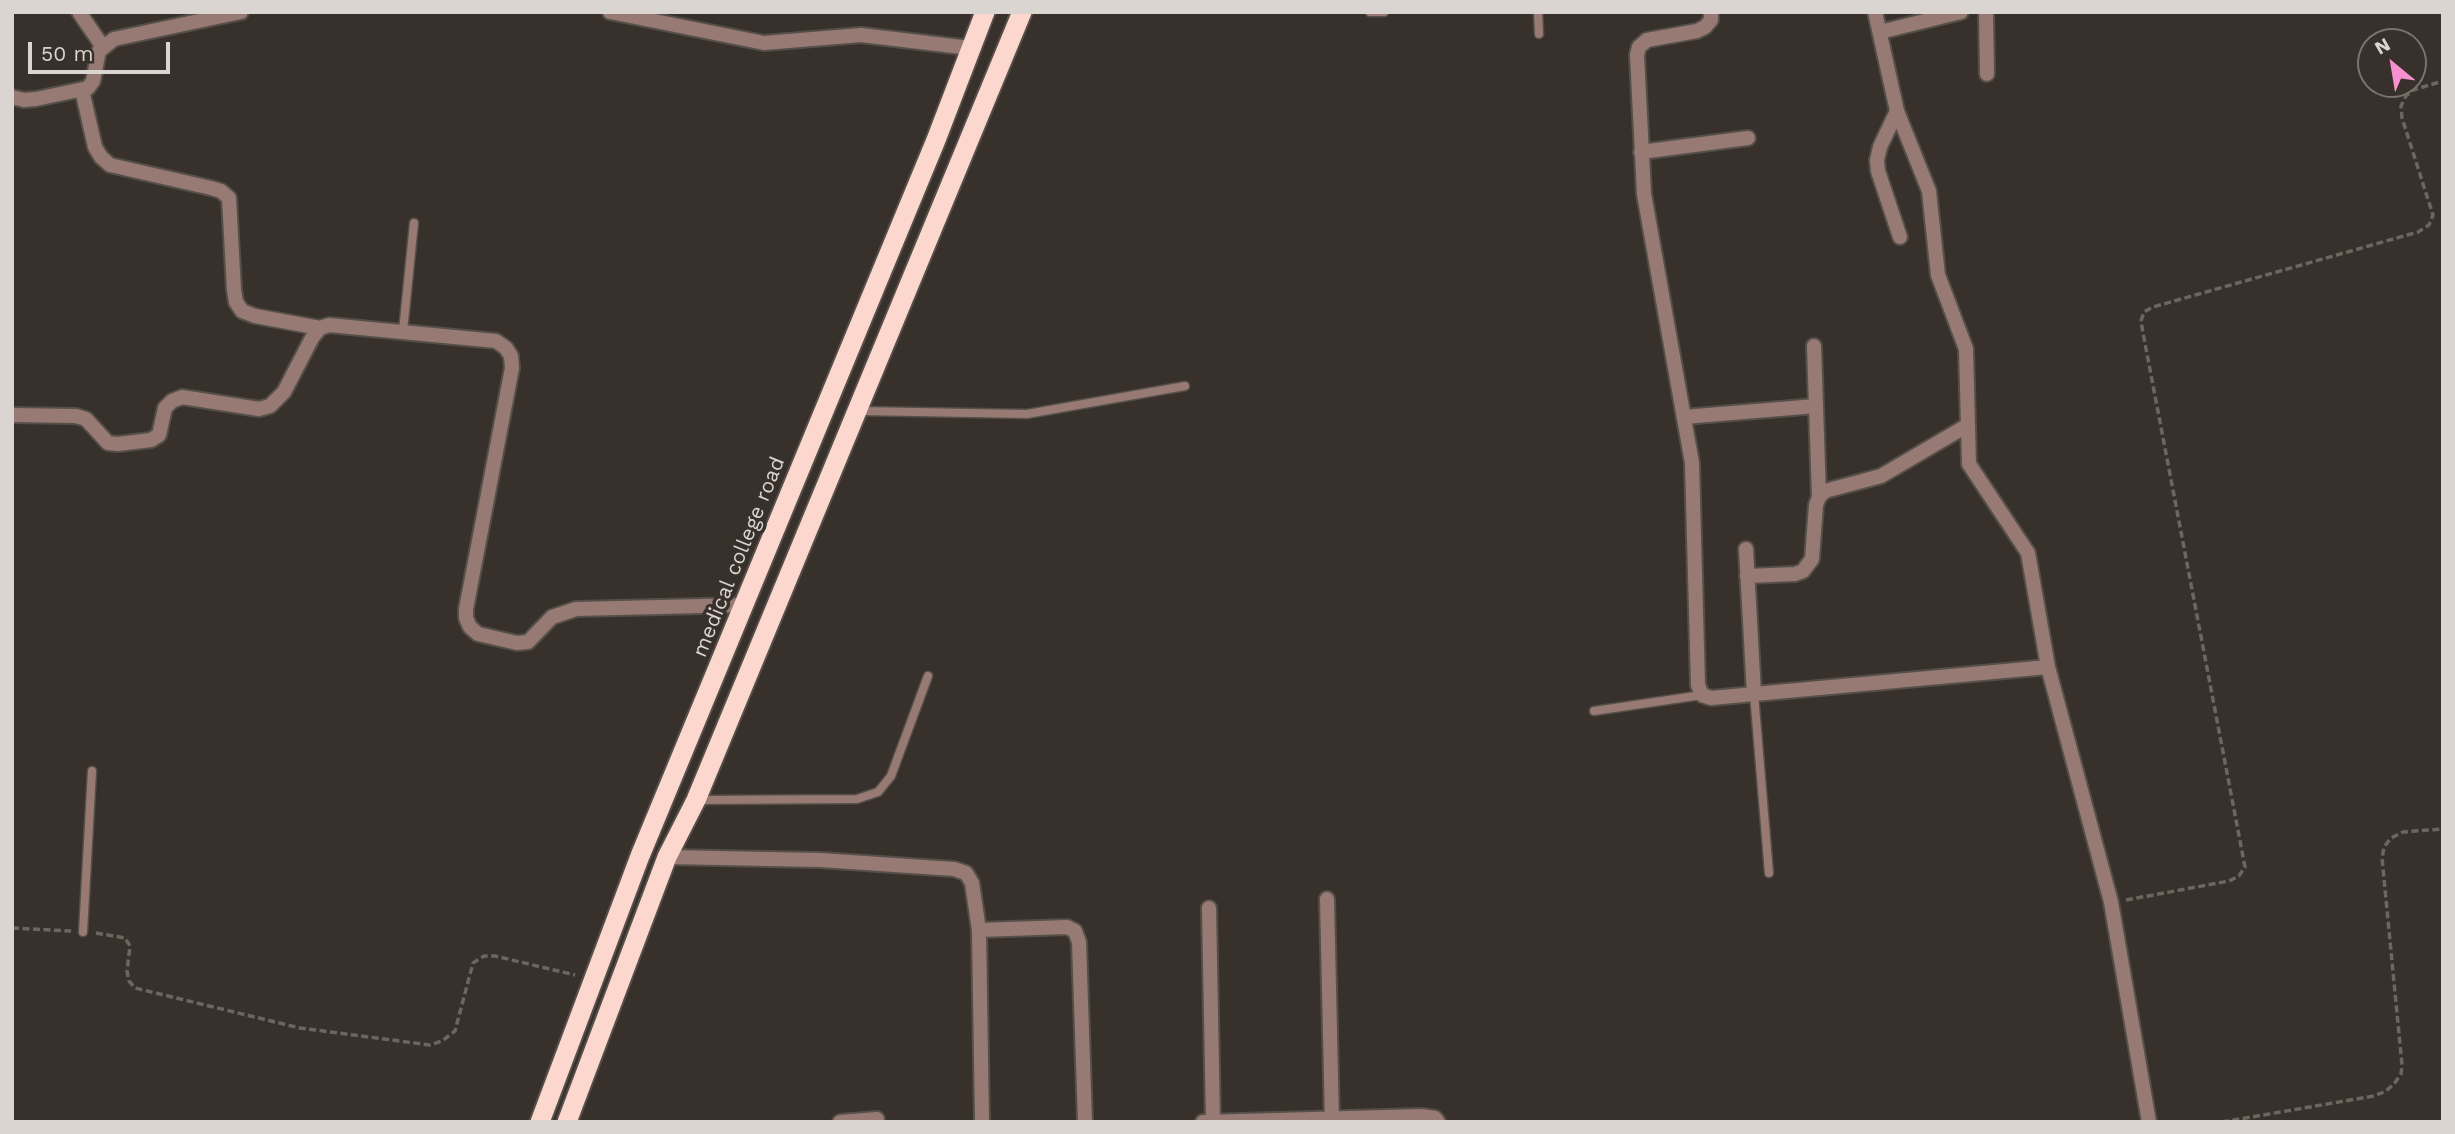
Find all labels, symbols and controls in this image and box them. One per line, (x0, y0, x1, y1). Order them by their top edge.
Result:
scale bar (32, 28, 173, 72)
north arrow (2357, 28, 2427, 98)
text: N (2370, 33, 2394, 60)
text: 50 m (41, 41, 93, 66)
street label: medical college road (687, 453, 791, 661)

